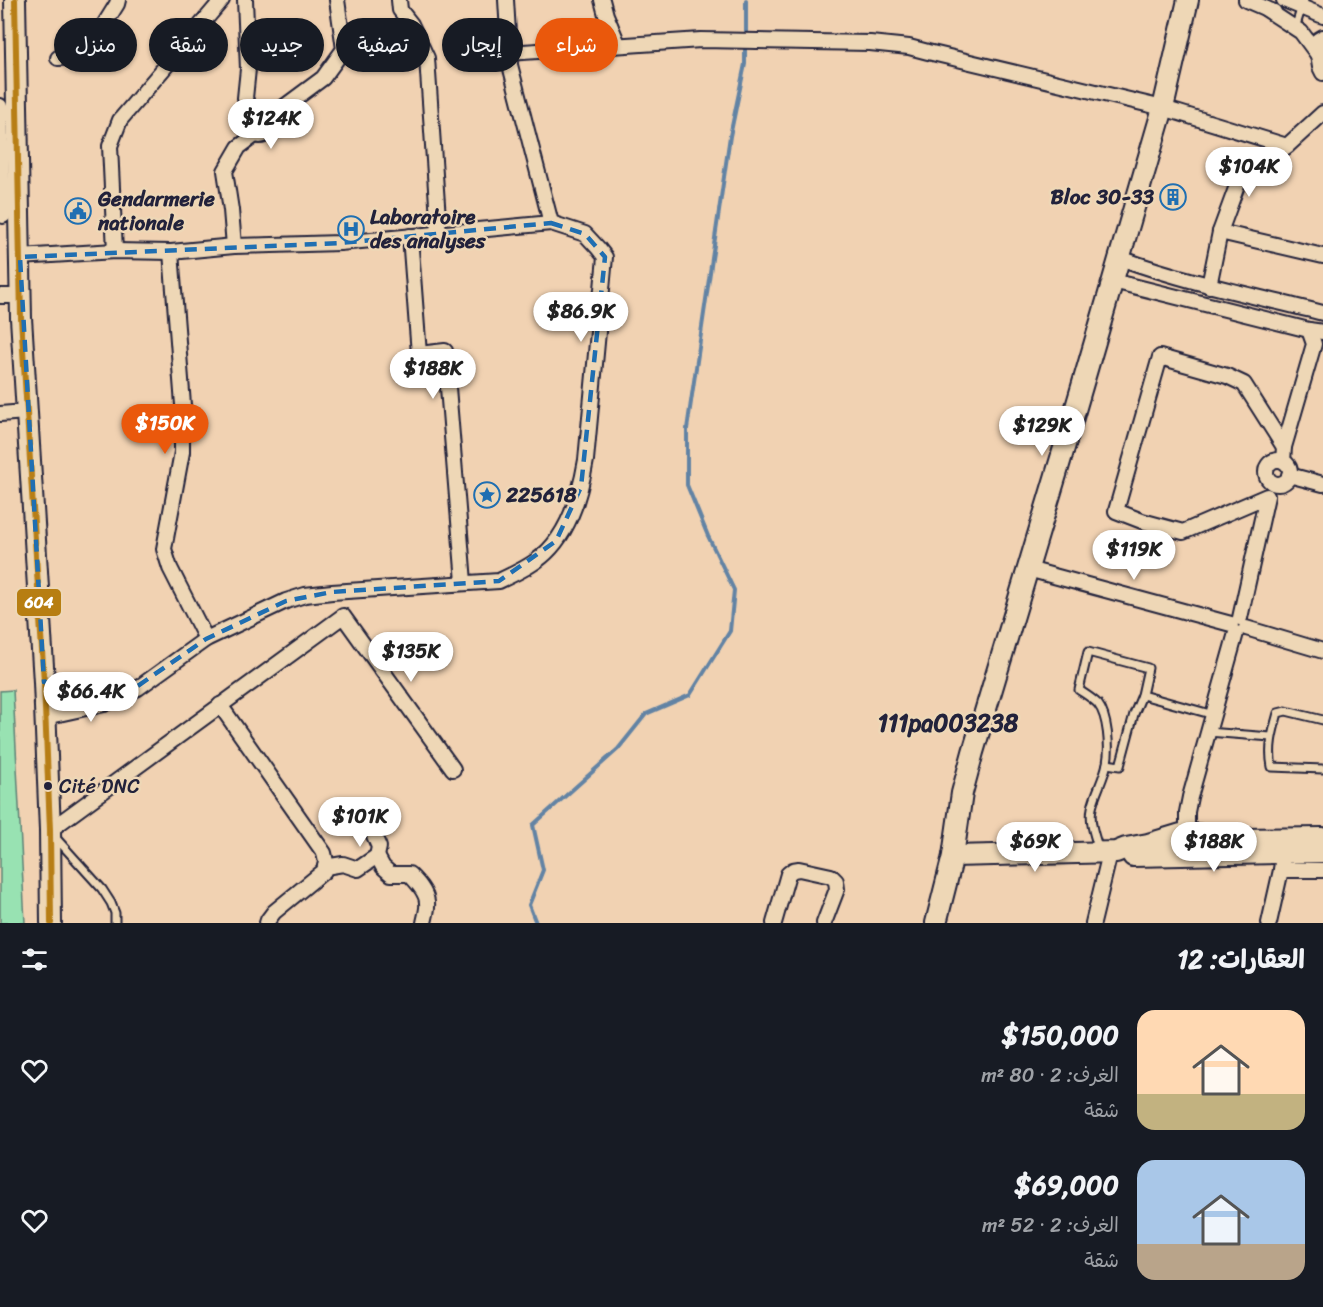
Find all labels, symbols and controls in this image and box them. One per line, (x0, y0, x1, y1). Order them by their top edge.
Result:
chip: منزل (54, 18, 137, 72)
chip: شقة (149, 18, 228, 72)
chip: جديد (240, 18, 324, 72)
chip: تصفية (336, 18, 430, 72)
chip: إيجار (442, 18, 523, 72)
chip: شراء (535, 18, 618, 72)
pin: $124K (229, 99, 313, 150)
text: $124K (242, 101, 300, 136)
pin: $104K (1207, 147, 1291, 198)
text: $104K (1219, 149, 1279, 184)
place label: Bloc 30-33 (1051, 178, 1154, 216)
place label: Gendarmerie nationale (97, 180, 215, 242)
building icon: Bloc 30-33 (1158, 182, 1188, 212)
public building icon: Gendarmerie nationale (63, 196, 93, 226)
place label: Laboratoire des analyses (370, 198, 487, 260)
hospital icon: Laboratoire des analyses (336, 214, 366, 244)
pin: $86.9K (532, 292, 630, 343)
text: $86.9K (547, 294, 615, 329)
pin: $188K (391, 349, 475, 400)
text: $188K (404, 351, 462, 386)
pin: $150K (123, 404, 207, 455)
text: $150K (135, 406, 195, 441)
pin: $129K (1000, 406, 1084, 457)
text: $129K (1013, 408, 1071, 443)
place label: 225618 (505, 476, 577, 514)
place icon: 225618 (472, 480, 502, 510)
pin: $119K (1092, 530, 1176, 581)
text: $119K (1106, 532, 1162, 567)
line badge: 604 (16, 588, 62, 617)
text: 604 (23, 588, 54, 617)
pin: $135K (369, 632, 453, 683)
text: $135K (382, 634, 440, 669)
pin: $66.4K (42, 672, 140, 723)
text: $66.4K (58, 674, 124, 709)
district label: 111pa003238 (878, 702, 1019, 744)
place label: Cité DNC (59, 769, 140, 804)
marker: Cité DNC (42, 780, 54, 792)
pin: $101K (318, 797, 402, 848)
text: $101K (332, 799, 388, 834)
pin: $69K (999, 822, 1071, 873)
pin: $188K (1172, 822, 1256, 873)
text: $69K (1010, 824, 1060, 859)
text: $188K (1185, 824, 1243, 859)
text: العقارات: 12 (1177, 936, 1305, 982)
icon: filters (18, 943, 51, 976)
text: $150,000 (1002, 1012, 1119, 1058)
icon: home (1185, 1034, 1257, 1106)
icon: heart (18, 1054, 51, 1087)
text: الغرف: 2 · 80 m² (981, 1058, 1119, 1093)
text: شقة (1084, 1093, 1119, 1128)
text: $69,000 (1014, 1162, 1119, 1208)
icon: home (1185, 1184, 1257, 1256)
icon: heart (18, 1204, 51, 1237)
text: الغرف: 2 · 52 m² (982, 1208, 1119, 1243)
text: شقة (1084, 1243, 1119, 1278)

